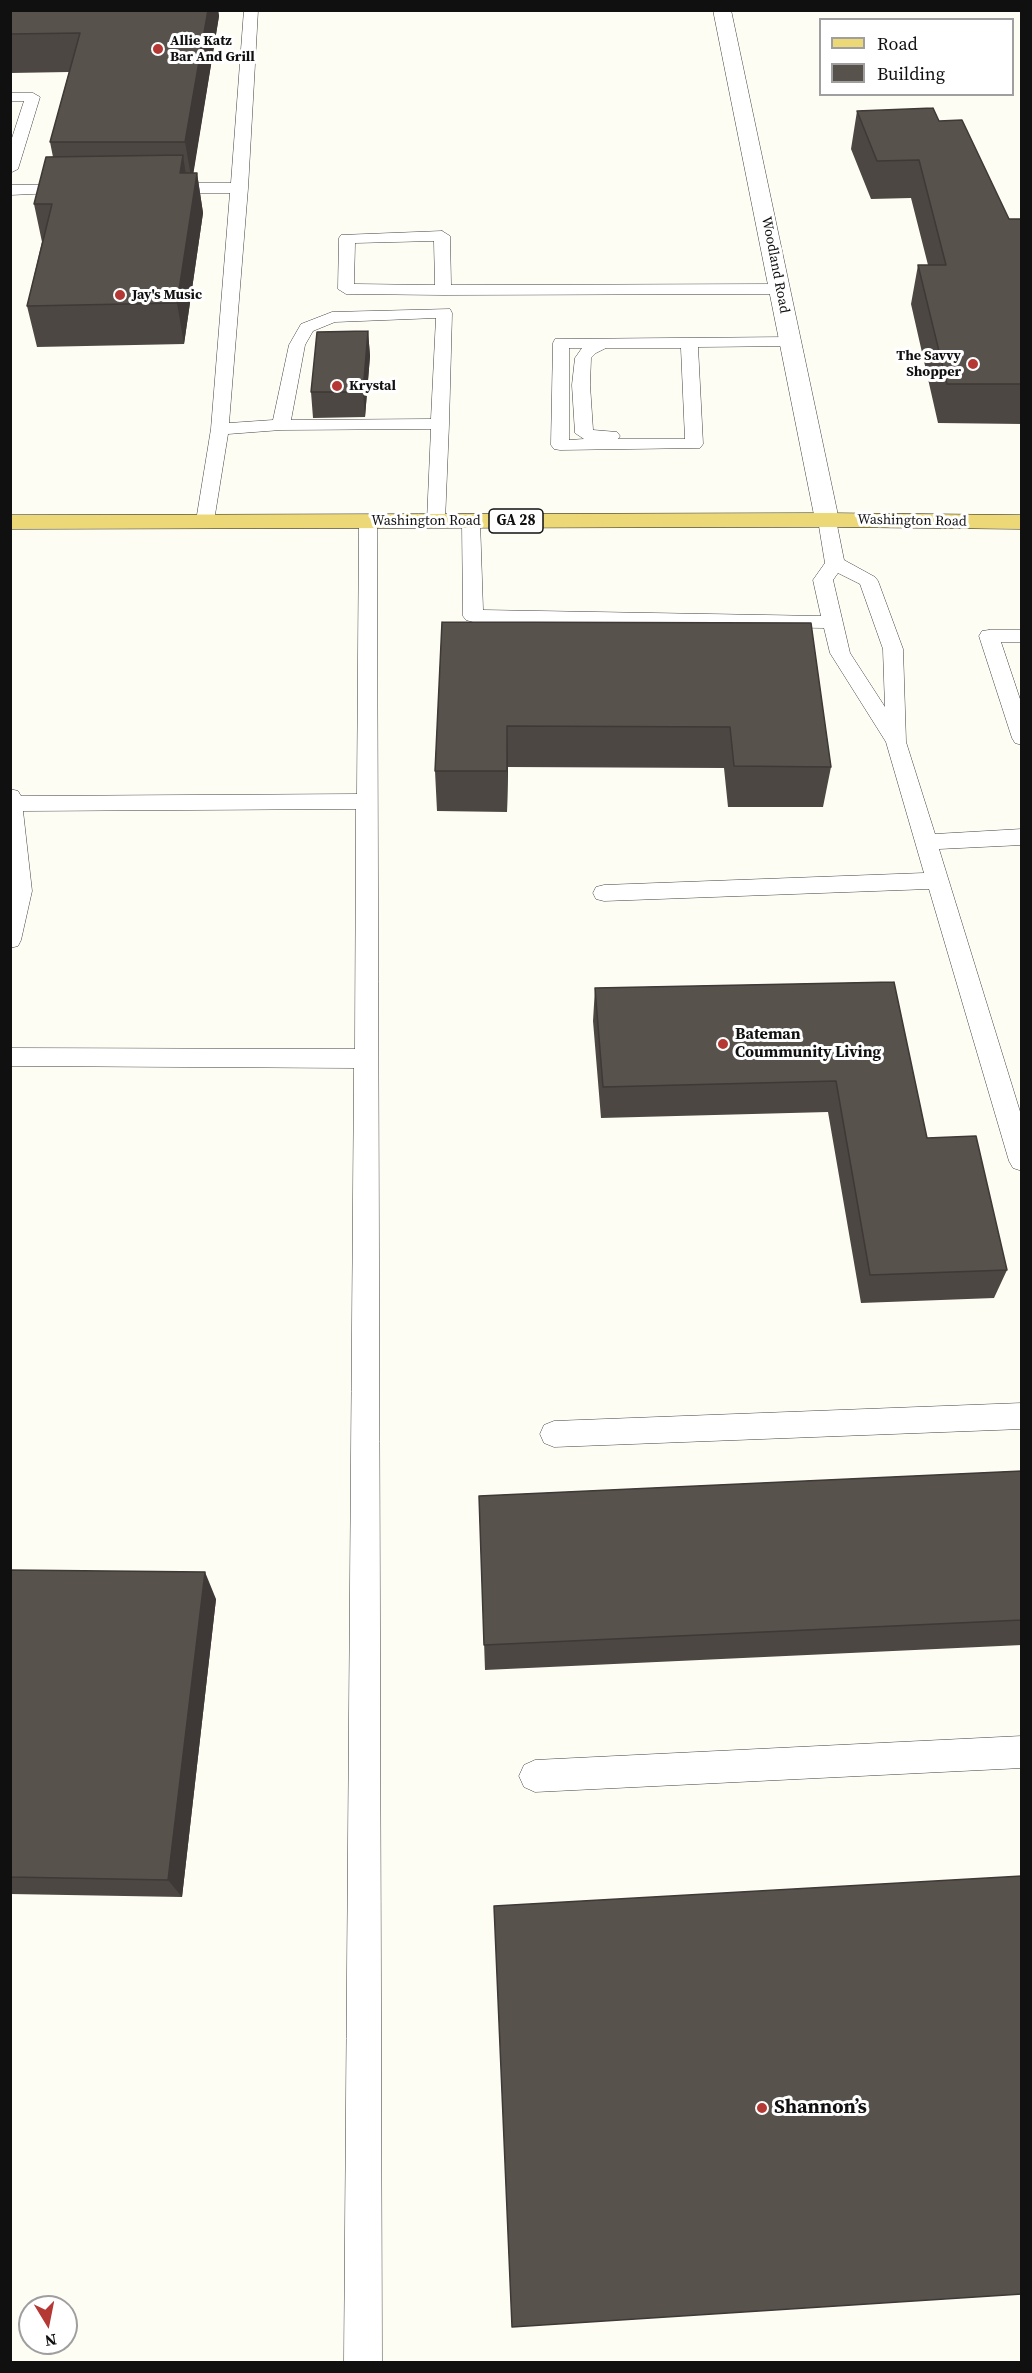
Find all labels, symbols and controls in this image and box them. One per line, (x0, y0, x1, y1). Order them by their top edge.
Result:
legend (819, 18, 1014, 96)
text: Road (877, 31, 918, 56)
place label: Allie Katz Bar And Grill (170, 33, 255, 66)
marker: Allie Katz Bar And Grill (151, 42, 165, 56)
text: Building (877, 61, 945, 86)
street label: Woodland Road (757, 215, 793, 315)
place label: Jay's Music (132, 287, 202, 303)
marker: Jay's Music (113, 288, 127, 302)
place label: The Savvy Shopper (896, 348, 961, 380)
marker: The Savvy Shopper (966, 357, 980, 371)
place label: Krystal (349, 378, 396, 394)
marker: Krystal (330, 379, 344, 393)
road number: GA 28 (489, 509, 543, 533)
street label: Washington Road (857, 512, 967, 530)
street label: Washington Road (371, 513, 481, 529)
place label: Bateman Coummunity Living (735, 1025, 881, 1063)
marker: Bateman Coummunity Living (716, 1037, 730, 1051)
place label: Shannon’s (774, 2096, 867, 2120)
marker: Shannon’s (755, 2101, 769, 2115)
north arrow (18, 2295, 78, 2355)
text: N (43, 2329, 58, 2353)

